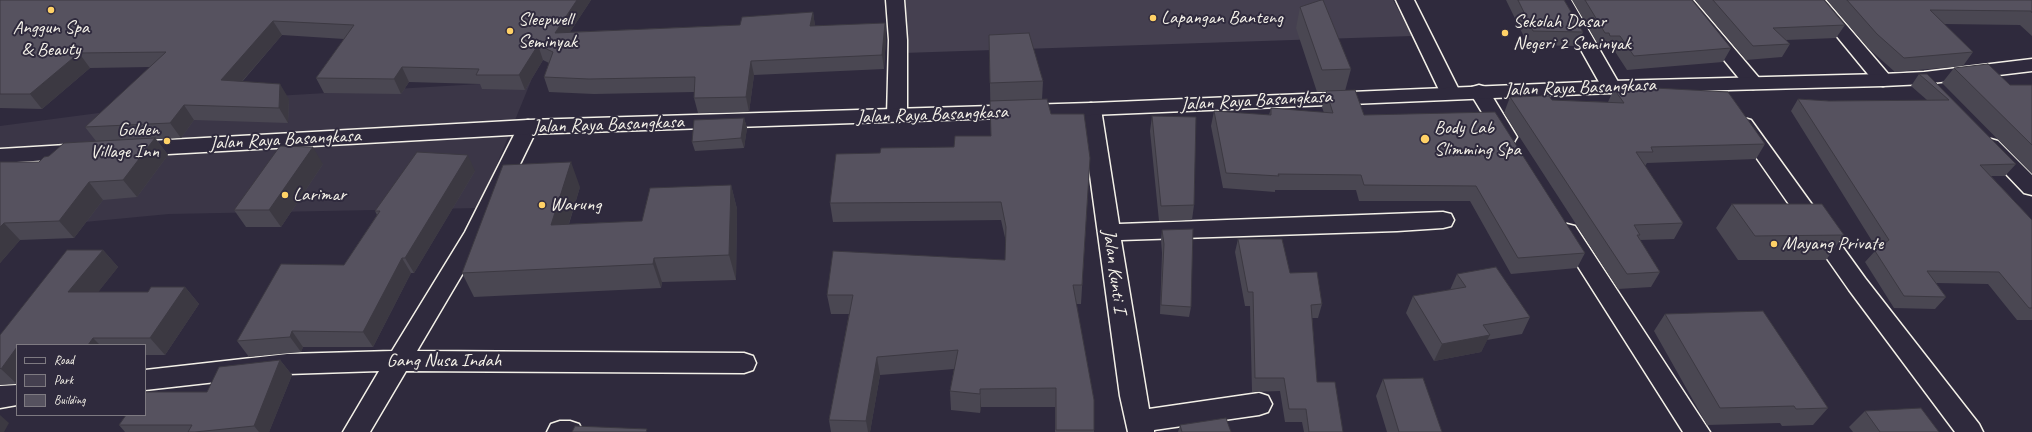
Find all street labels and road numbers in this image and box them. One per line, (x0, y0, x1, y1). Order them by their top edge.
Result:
street label: Jalan Raya Basangkasa (1504, 74, 1656, 102)
street label: Jalan Raya Basangkasa (1180, 86, 1332, 116)
street label: Jalan Raya Basangkasa (856, 101, 1008, 129)
street label: Jalan Raya Basangkasa (532, 111, 684, 139)
street label: Jalan Raya Basangkasa (209, 125, 361, 155)
street label: Jalan Kunti I (1097, 228, 1131, 314)
street label: Gang Nusa Indah (387, 350, 501, 372)

